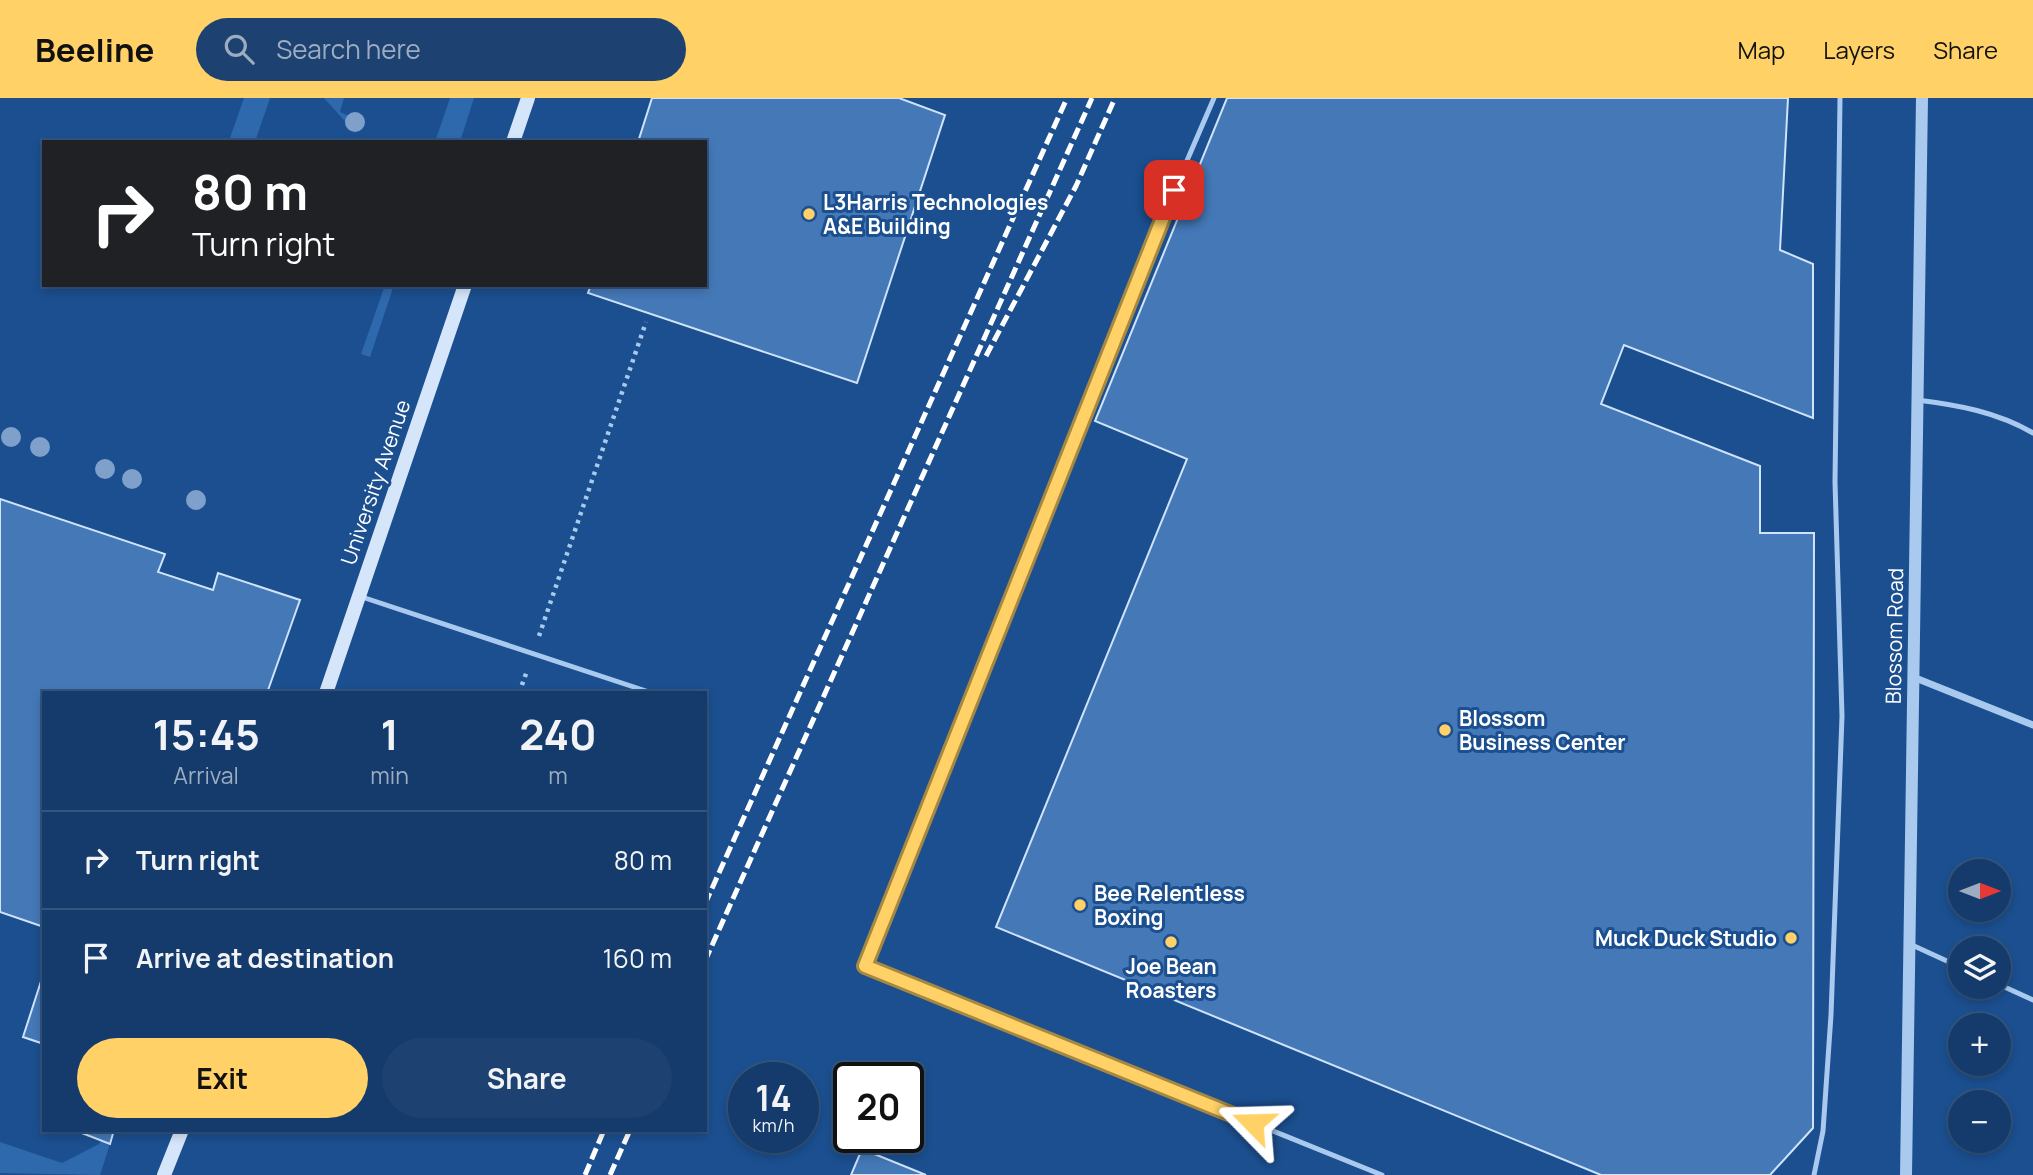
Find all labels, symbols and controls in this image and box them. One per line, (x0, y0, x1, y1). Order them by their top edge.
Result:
search box (196, 18, 686, 81)
text: Beeline (35, 27, 154, 72)
icon: search (220, 30, 258, 68)
text: Search here (276, 31, 421, 67)
text: Map (1738, 33, 1785, 66)
text: Layers (1823, 33, 1895, 66)
text: Share (1933, 33, 1998, 66)
text: 80 m (192, 158, 308, 225)
pin (1144, 160, 1204, 220)
icon: right (77, 168, 168, 259)
icon: arrive (1155, 171, 1193, 209)
place label: L3Harris Technologies A&E Building (823, 188, 1048, 240)
marker: L3Harris Technologies A&E Building (801, 206, 817, 222)
text: Turn right (192, 222, 335, 266)
street label: University Avenue (334, 396, 416, 568)
street label: Blossom Road (1879, 568, 1909, 704)
place label: Blossom Business Center (1459, 704, 1626, 756)
text: 15:45 (152, 705, 260, 763)
text: 1 (380, 705, 399, 763)
text: 240 (519, 705, 597, 763)
marker: Blossom Business Center (1437, 722, 1453, 738)
text: Arrival (173, 759, 239, 791)
text: min (370, 759, 409, 791)
text: m (548, 759, 568, 791)
icon: right (77, 841, 115, 879)
text: Turn right (136, 842, 260, 878)
text: 80 m (614, 842, 672, 878)
north arrow (1948, 859, 2011, 922)
map controls (1948, 859, 2011, 1153)
place label: Bee Relentless Boxing (1094, 879, 1245, 931)
marker: Bee Relentless Boxing (1072, 897, 1088, 913)
place label: Muck Duck Studio (1595, 924, 1777, 952)
marker: Muck Duck Studio (1783, 930, 1799, 946)
marker: Joe Bean Roasters (1163, 934, 1179, 950)
button: layers (1948, 936, 2011, 999)
icon: arrive (77, 939, 115, 977)
text: Arrive at destination (136, 940, 394, 976)
text: 160 m (603, 940, 672, 976)
place label: Joe Bean Roasters (1125, 952, 1217, 1004)
button: + (1948, 1013, 2011, 1076)
button: Exit (77, 1038, 368, 1118)
button: Share (382, 1038, 672, 1118)
speed limit sign: 20 (833, 1062, 924, 1153)
text: 14 (755, 1074, 792, 1122)
position arrow (1216, 1086, 1290, 1160)
button: − (1948, 1090, 2011, 1153)
text: km/h (753, 1113, 794, 1137)

